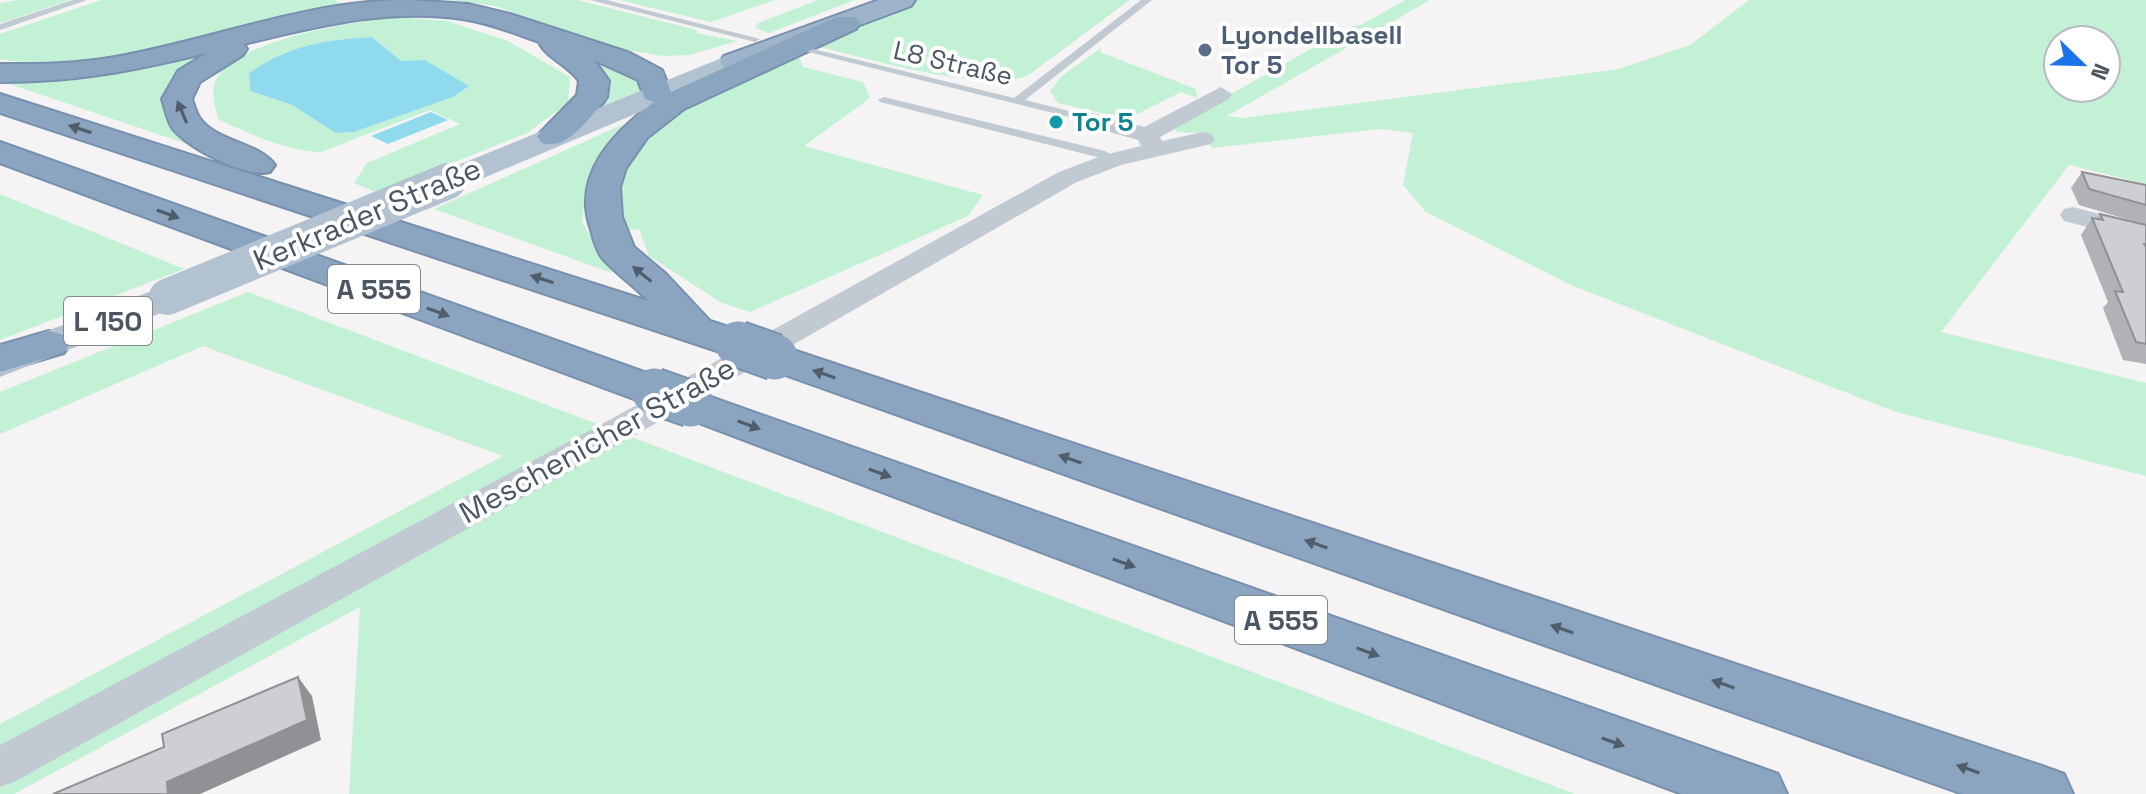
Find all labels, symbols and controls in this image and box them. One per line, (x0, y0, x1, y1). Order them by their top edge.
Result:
place label: Lyondellbasell Tor 5 (1221, 18, 1402, 82)
north arrow (2042, 24, 2122, 104)
street label: L8 Straße (890, 33, 1016, 93)
marker: Lyondellbasell Tor 5 (1196, 41, 1214, 59)
text: N (2085, 60, 2116, 84)
one-way arrow (176, 100, 189, 124)
place label: Tor 5 (1072, 105, 1133, 139)
marker: Tor 5 (1047, 113, 1065, 131)
one-way arrow (68, 122, 92, 134)
street label: Kerkrader Straße (247, 148, 487, 280)
one-way arrow (156, 208, 180, 220)
road number: A 555 (328, 265, 420, 313)
one-way arrow (632, 266, 652, 283)
one-way arrow (530, 273, 554, 285)
road number: L 150 (64, 297, 152, 345)
one-way arrow (427, 306, 451, 319)
street label: Meschenicher Straße (452, 348, 742, 532)
one-way arrow (812, 368, 836, 380)
one-way arrow (737, 419, 761, 432)
one-way arrow (1058, 453, 1082, 465)
one-way arrow (868, 467, 892, 480)
one-way arrow (1304, 538, 1328, 550)
one-way arrow (1112, 557, 1136, 569)
road number: A 555 (1235, 596, 1327, 644)
one-way arrow (1549, 623, 1573, 635)
one-way arrow (1357, 646, 1381, 659)
one-way arrow (1710, 678, 1734, 690)
one-way arrow (1601, 736, 1625, 748)
one-way arrow (1956, 762, 1980, 774)

